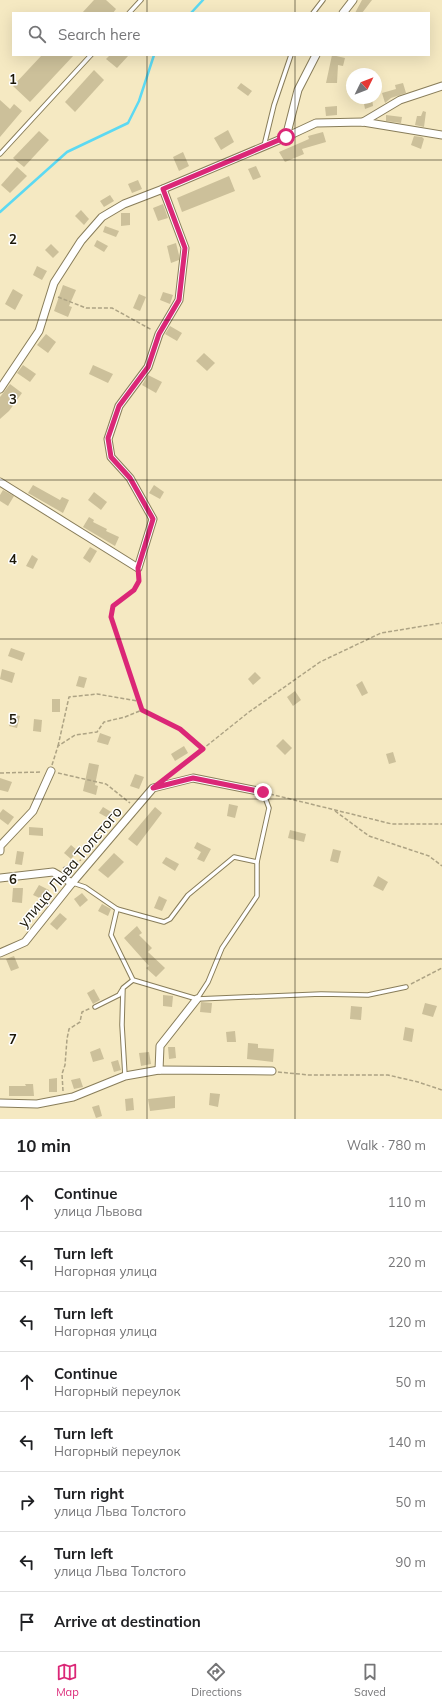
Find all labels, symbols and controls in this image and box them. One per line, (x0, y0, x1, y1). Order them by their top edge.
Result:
search box (12, 12, 430, 56)
icon: search (26, 23, 48, 45)
text: Search here (58, 25, 140, 44)
north arrow (346, 68, 382, 104)
text: 1 (9, 71, 17, 87)
route start (277, 128, 295, 146)
text: 2 (9, 231, 17, 247)
text: 3 (9, 391, 17, 407)
text: 4 (9, 551, 17, 567)
text: 5 (9, 711, 17, 727)
route end (254, 783, 272, 801)
street label: улица Льва Толстого (13, 802, 126, 931)
text: 6 (9, 871, 17, 887)
text: 7 (9, 1031, 17, 1047)
text: 10 min (16, 1135, 71, 1156)
text: Walk · 780 m (347, 1137, 426, 1153)
text: Continue (54, 1184, 117, 1203)
icon: ahead (16, 1191, 38, 1213)
text: 110 m (388, 1194, 426, 1210)
text: улица Львова (54, 1203, 142, 1219)
text: Turn left (54, 1244, 113, 1263)
icon: left (16, 1251, 38, 1273)
text: 220 m (388, 1254, 426, 1270)
text: Нагорная улица (54, 1263, 157, 1279)
text: Turn left (54, 1304, 113, 1323)
icon: left (16, 1311, 38, 1333)
text: 120 m (388, 1314, 426, 1330)
text: Нагорная улица (54, 1323, 157, 1339)
text: Continue (54, 1364, 117, 1383)
icon: ahead (16, 1371, 38, 1393)
text: 50 m (396, 1374, 426, 1390)
text: Нагорный переулок (54, 1383, 181, 1399)
text: Turn left (54, 1424, 113, 1443)
icon: left (16, 1431, 38, 1453)
text: 140 m (388, 1434, 426, 1450)
text: Нагорный переулок (54, 1443, 181, 1459)
text: Turn right (54, 1484, 124, 1503)
icon: right (16, 1491, 38, 1513)
text: 50 m (396, 1494, 426, 1510)
text: улица Льва Толстого (54, 1503, 186, 1519)
text: Turn left (54, 1544, 113, 1563)
icon: left (16, 1551, 38, 1573)
text: 90 m (396, 1554, 426, 1570)
text: улица Льва Толстого (54, 1563, 186, 1579)
icon: arrive (16, 1611, 38, 1633)
text: Arrive at destination (54, 1612, 201, 1631)
tab: Map (56, 1661, 79, 1699)
tab: Directions (191, 1661, 242, 1699)
tab: Saved (354, 1661, 386, 1699)

